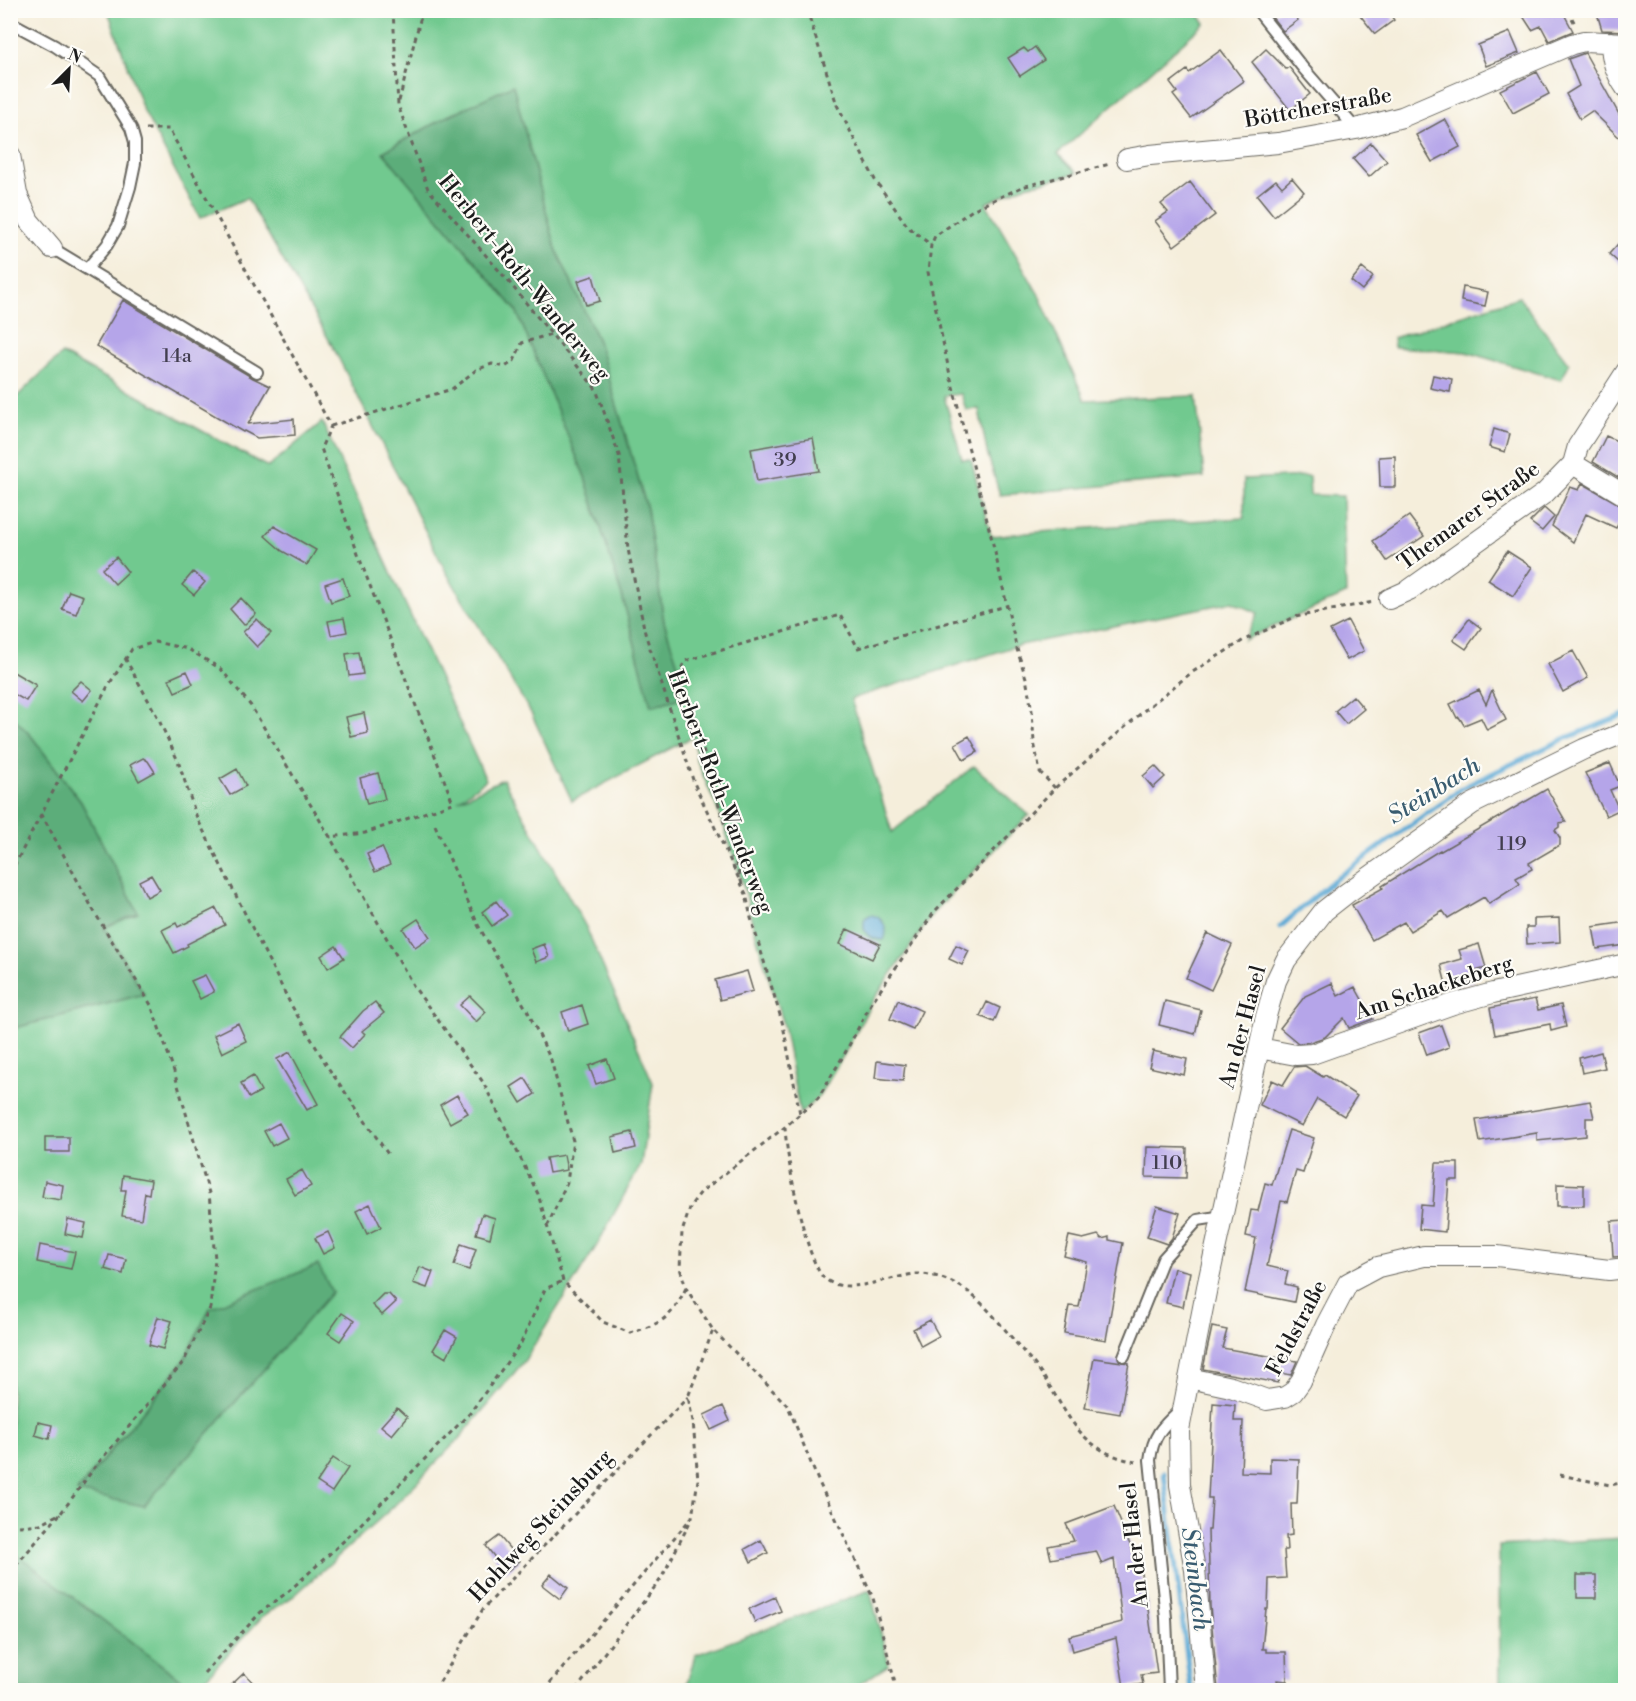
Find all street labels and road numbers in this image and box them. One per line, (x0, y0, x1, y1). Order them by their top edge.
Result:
street label: Böttcherstraße (1241, 82, 1394, 134)
street label: Herbert-Roth-Wanderweg (432, 169, 616, 387)
street label: Themarer Straße (1393, 456, 1545, 576)
street label: Herbert-Roth-Wanderweg (661, 666, 779, 918)
street label: Am Schackeberg (1351, 950, 1517, 1027)
street label: An der Hasel (1213, 962, 1273, 1093)
street label: Feldstraße (1261, 1275, 1333, 1381)
street label: Hohlweg Steinsburg (463, 1444, 619, 1608)
street label: An der Hasel (1115, 1480, 1155, 1610)

